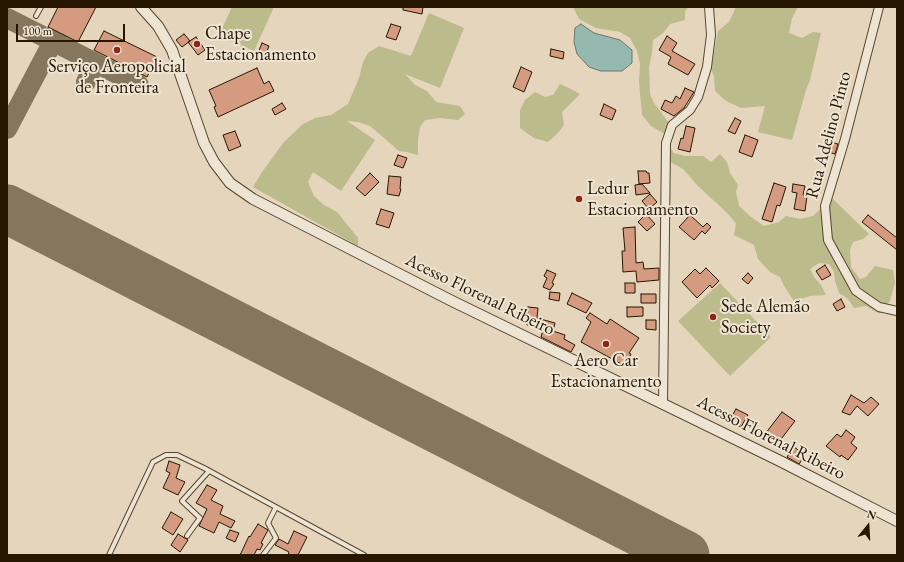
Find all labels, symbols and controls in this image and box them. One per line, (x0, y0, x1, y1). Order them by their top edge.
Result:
scale bar (18, 16, 127, 42)
text: 100 m (23, 23, 52, 39)
place label: Chape Estacionamento (205, 23, 316, 66)
marker: Chape Estacionamento (192, 39, 202, 49)
marker: Serviço Aeropolicial de Fronteira (112, 45, 122, 55)
place label: Serviço Aeropolicial de Fronteira (48, 56, 186, 98)
street label: Rua Adelino Pinto (802, 69, 856, 201)
place label: Ledur Estacionamento (587, 178, 698, 220)
marker: Ledur Estacionamento (574, 194, 584, 204)
street label: Acesso Florenal Ribeiro (402, 249, 558, 341)
place label: Sede Alemão Society (721, 296, 810, 338)
marker: Sede Alemão Society (708, 312, 718, 322)
marker: Aero Car Estacionamento (601, 339, 611, 349)
place label: Aero Car Estacionamento (550, 350, 662, 392)
street label: Acesso Florenal Ribeiro (693, 391, 849, 485)
north arrow (848, 506, 888, 546)
text: N (865, 507, 878, 523)

